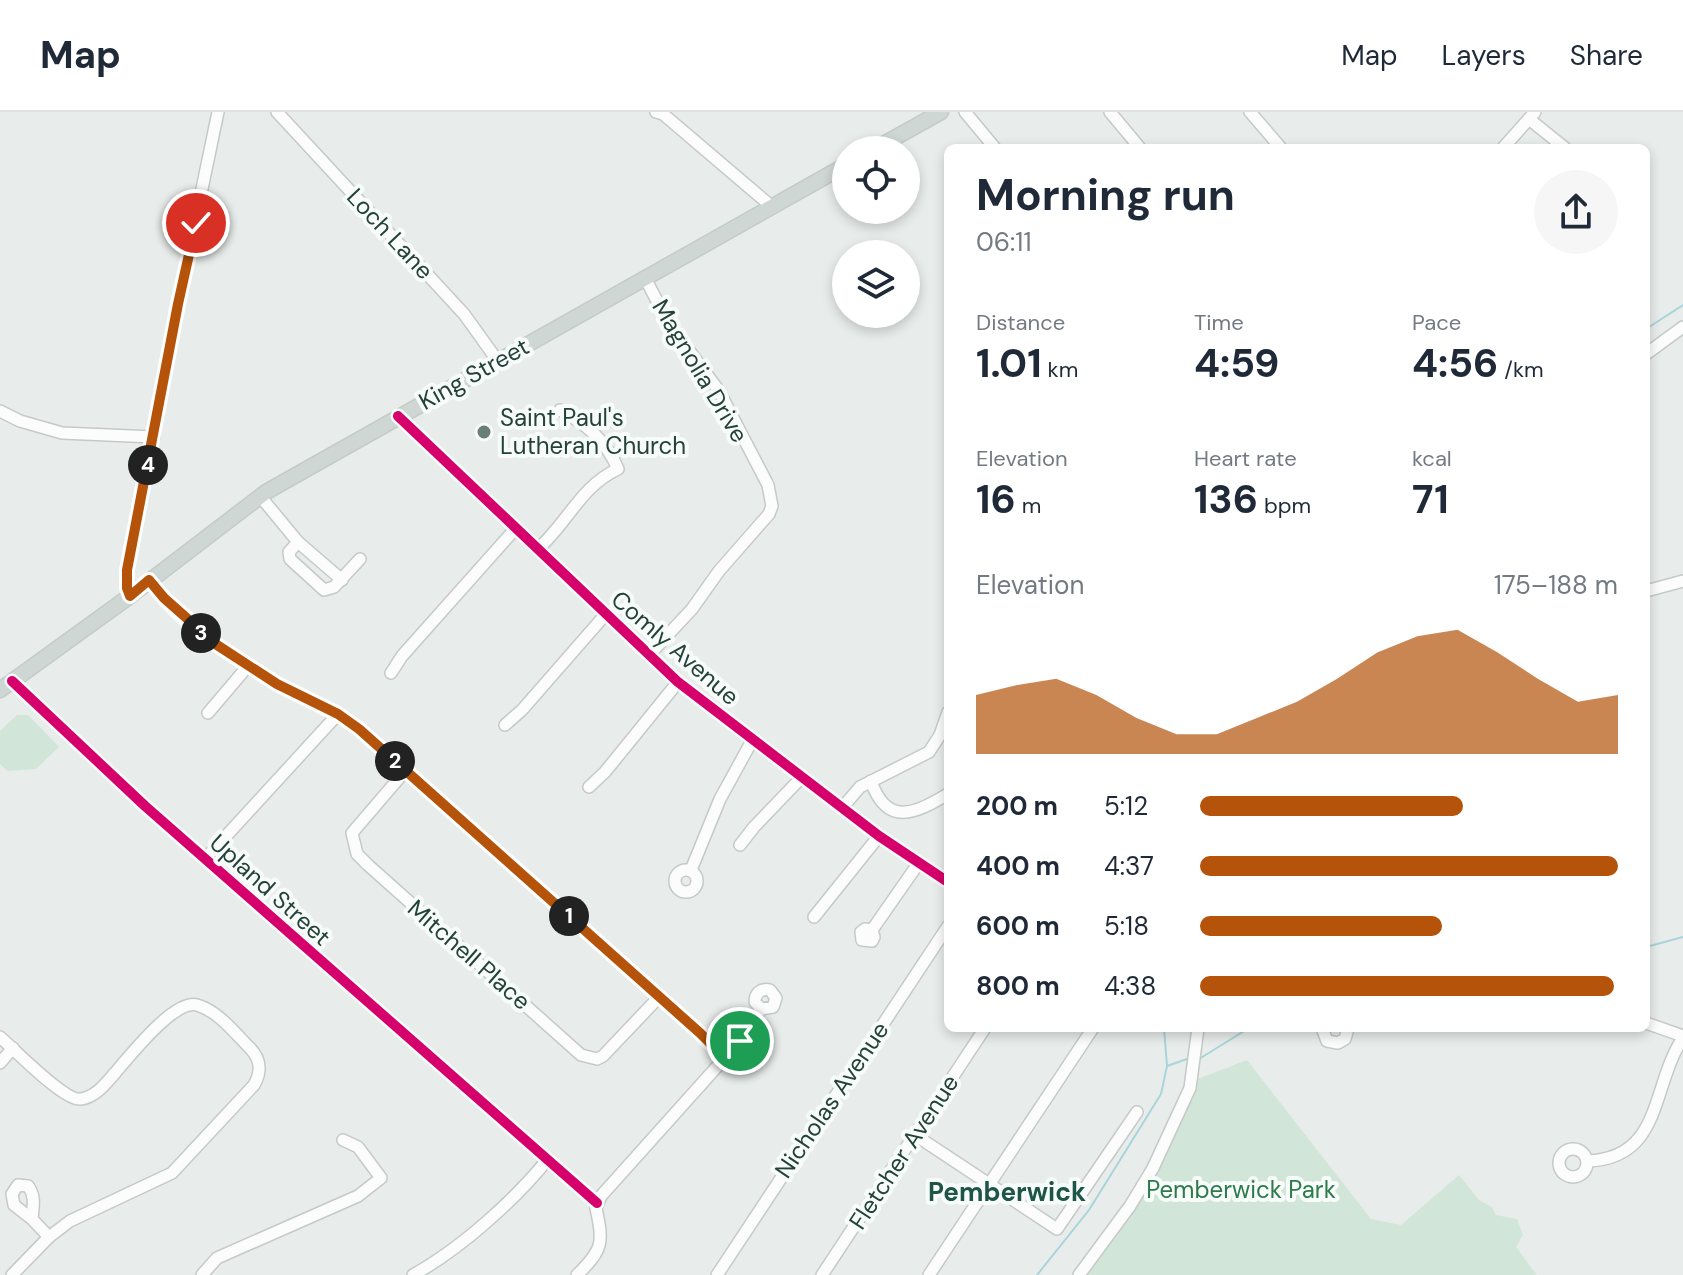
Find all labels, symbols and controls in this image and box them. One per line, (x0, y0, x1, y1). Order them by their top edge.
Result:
text: Map (40, 30, 121, 80)
text: Map (1341, 37, 1398, 74)
text: Layers (1442, 37, 1526, 74)
text: Share (1570, 37, 1643, 74)
map controls (832, 136, 920, 328)
button: locate (832, 136, 920, 224)
text: Morning run (976, 166, 1235, 224)
button: share (1534, 170, 1618, 254)
street label: Loch Lane (340, 182, 440, 286)
pin (162, 189, 230, 257)
icon: check (174, 201, 218, 245)
text: 06:11 (976, 225, 1032, 259)
button: layers (832, 240, 920, 328)
street label: Magnolia Drive (645, 293, 755, 448)
text: Distance (976, 308, 1065, 337)
text: Time (1194, 308, 1244, 337)
text: Pace (1412, 308, 1461, 337)
street label: King Street (413, 331, 534, 417)
text: 1.01 (976, 337, 1042, 389)
text: 4:59 (1194, 337, 1280, 389)
text: 4:56 (1412, 337, 1498, 389)
text: km (1042, 355, 1078, 384)
text: /km (1498, 355, 1544, 384)
place label: Saint Paul's Lutheran Church (500, 402, 686, 461)
marker: Saint Paul's Lutheran Church (475, 423, 493, 441)
text: Elevation (976, 444, 1068, 473)
text: Heart rate (1194, 444, 1297, 473)
text: kcal (1412, 444, 1452, 473)
pin: 4 (128, 445, 168, 485)
text: 4 (141, 450, 155, 479)
text: 16 (976, 473, 1016, 525)
text: 136 (1194, 473, 1258, 525)
text: 71 (1412, 473, 1449, 525)
text: m (1016, 491, 1041, 520)
text: bpm (1258, 491, 1311, 520)
text: Elevation (976, 568, 1084, 602)
text: 175–188 m (1494, 568, 1618, 602)
street label: Comly Avenue (605, 584, 746, 712)
pin: 3 (181, 613, 221, 653)
text: 3 (194, 618, 208, 647)
pin: 2 (375, 741, 415, 781)
text: 2 (389, 746, 401, 775)
text: 200 m (976, 789, 1058, 823)
text: 5:12 (1104, 789, 1148, 823)
street label: Upland Street (203, 827, 337, 952)
text: 400 m (976, 849, 1060, 883)
text: 4:37 (1104, 849, 1154, 883)
street label: Mitchell Place (401, 893, 537, 1016)
pin: 1 (549, 896, 589, 936)
text: 1 (565, 901, 573, 930)
text: 600 m (976, 909, 1060, 943)
text: 5:18 (1104, 909, 1149, 943)
text: 800 m (976, 969, 1060, 1003)
text: 4:38 (1104, 969, 1156, 1003)
pin (706, 1007, 774, 1075)
street label: Nicholas Avenue (768, 1015, 895, 1184)
icon: arrive (718, 1019, 762, 1063)
street label: Fletcher Avenue (842, 1068, 965, 1235)
park label: Pemberwick Park (1146, 1174, 1336, 1205)
district label: Pemberwick (928, 1175, 1086, 1209)

